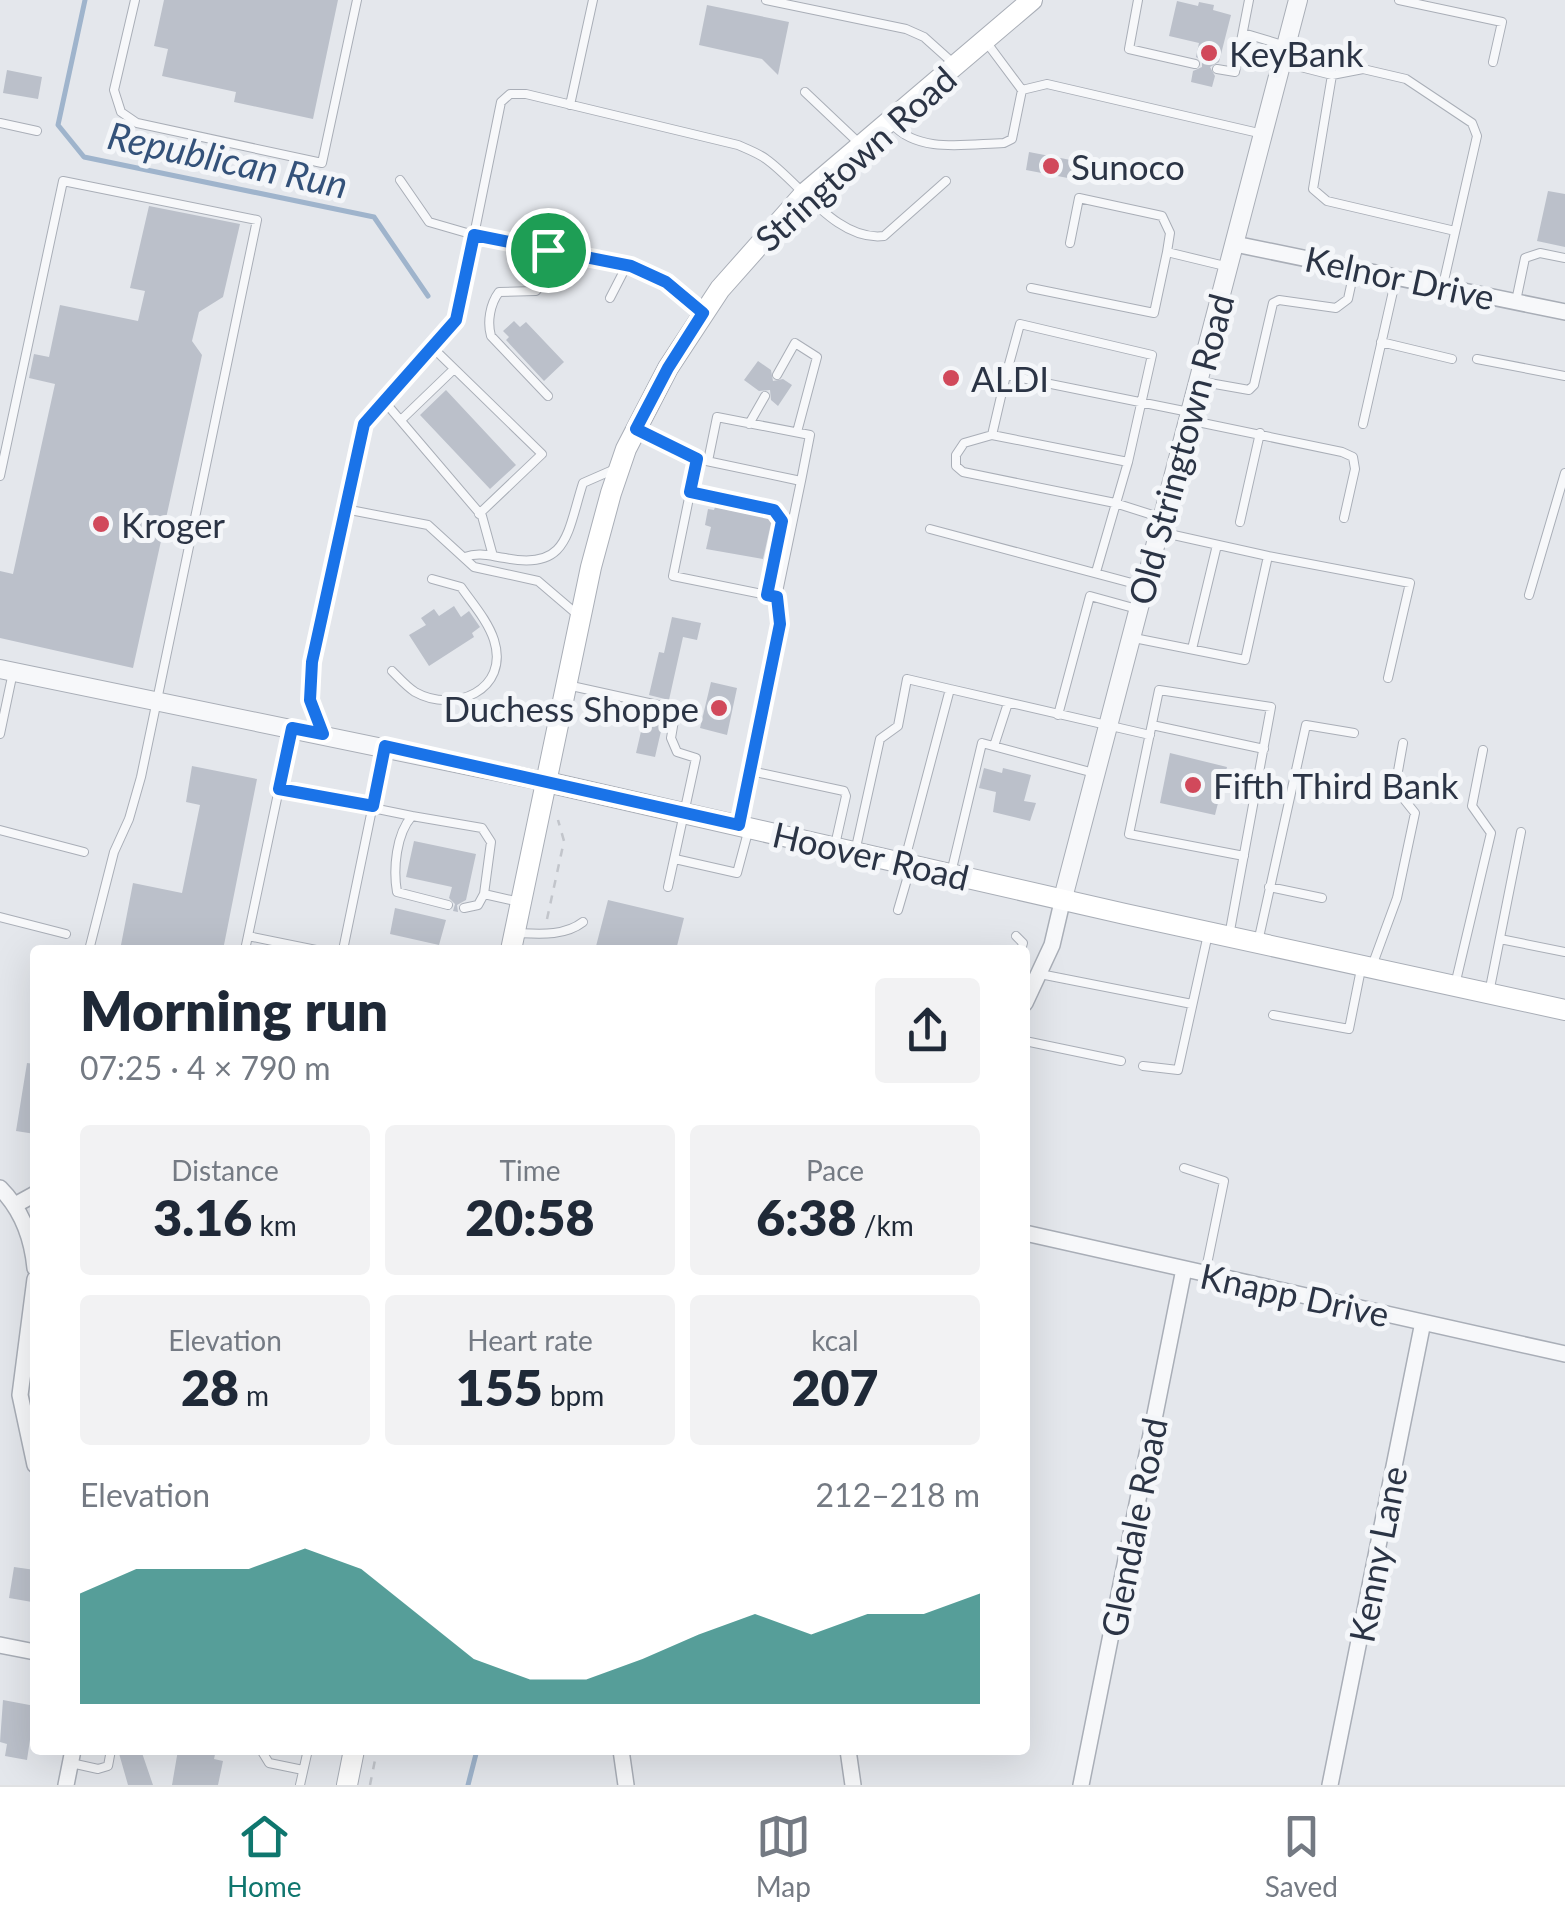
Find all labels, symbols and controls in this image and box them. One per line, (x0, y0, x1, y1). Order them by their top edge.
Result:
place label: KeyBank (1229, 32, 1364, 74)
marker: KeyBank (1198, 42, 1220, 64)
street label: Stringtown Road (746, 57, 964, 259)
water label: Republican Run (104, 111, 352, 207)
place label: Sunoco (1071, 145, 1185, 187)
marker: Sunoco (1040, 155, 1062, 177)
pin (506, 208, 591, 293)
icon: arrive (521, 223, 576, 278)
street label: Kelnor Drive (1302, 236, 1498, 318)
street label: Old Stringtown Road (1118, 289, 1242, 609)
place label: ALDI (971, 357, 1049, 399)
marker: ALDI (940, 367, 962, 389)
place label: Kroger (121, 503, 225, 545)
marker: Kroger (90, 513, 112, 535)
place label: Duchess Shoppe (443, 687, 699, 729)
marker: Duchess Shoppe (708, 697, 730, 719)
place label: Fifth Third Bank (1213, 764, 1459, 806)
marker: Fifth Third Bank (1182, 774, 1204, 796)
street label: Hoover Road (769, 812, 973, 898)
text: Morning run (80, 977, 388, 1043)
button: share (875, 978, 980, 1083)
text: 07:25 · 4 × 790 m (80, 1048, 331, 1087)
text: Distance (171, 1153, 279, 1187)
text: Time (500, 1153, 560, 1187)
text: Pace (806, 1153, 864, 1187)
text: 3.16 (153, 1187, 252, 1247)
text: 20:58 (465, 1187, 595, 1247)
text: 6:38 (756, 1187, 857, 1247)
text: km (252, 1208, 297, 1242)
text: /km (857, 1208, 914, 1242)
street label: Knapp Drive (1197, 1254, 1393, 1334)
text: Elevation (168, 1323, 282, 1357)
text: Heart rate (467, 1323, 593, 1357)
text: kcal (811, 1323, 859, 1357)
text: 28 (181, 1357, 239, 1417)
text: 155 (456, 1357, 543, 1417)
text: 207 (791, 1357, 879, 1417)
text: m (239, 1378, 269, 1412)
text: bpm (543, 1378, 604, 1412)
street label: Glendale Road (1091, 1414, 1175, 1640)
street label: Kenny Lane (1339, 1462, 1415, 1646)
text: Elevation (80, 1475, 210, 1514)
text: 212–218 m (816, 1475, 980, 1514)
tab: Home (227, 1809, 302, 1903)
tab: Map (756, 1809, 811, 1903)
tab: Saved (1265, 1809, 1338, 1903)

